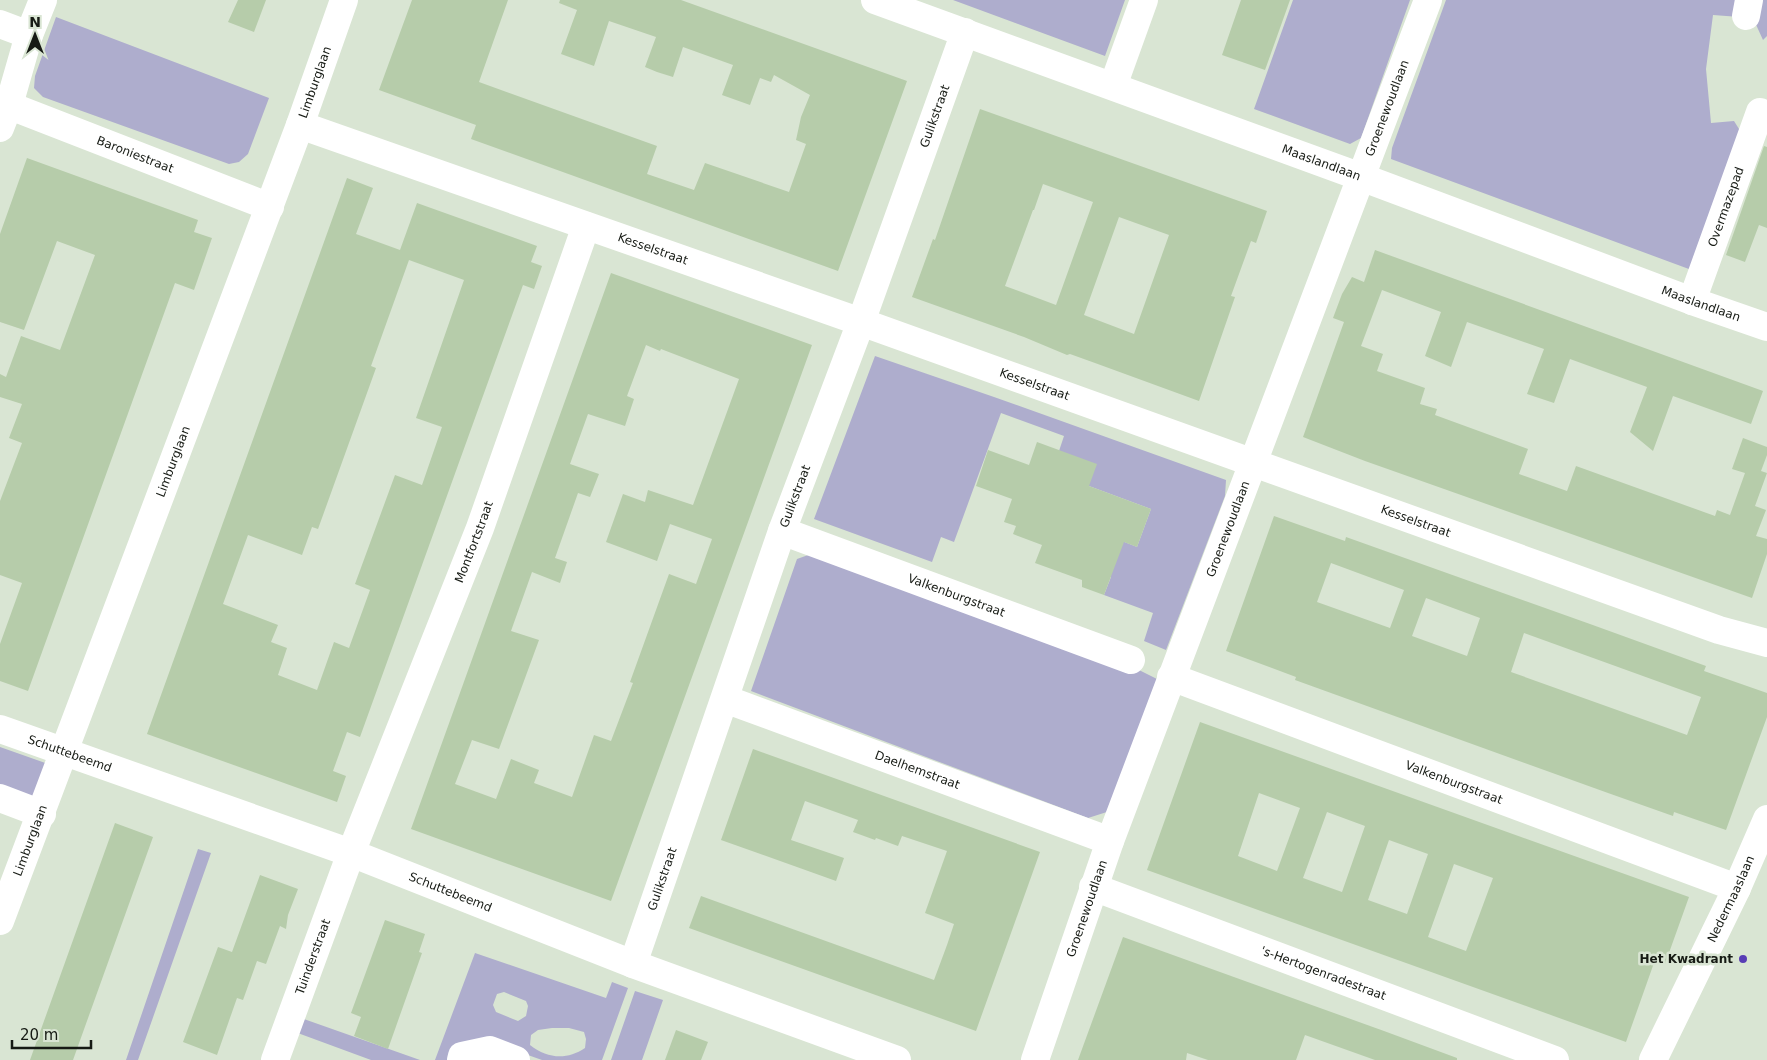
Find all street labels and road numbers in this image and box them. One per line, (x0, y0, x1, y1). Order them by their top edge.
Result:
street label: Limburglaan (296, 45, 334, 120)
street label: Groenewoudlaan (1363, 58, 1412, 158)
street label: Gulikstraat (917, 83, 953, 150)
street label: Baroniestraat (95, 133, 176, 176)
street label: Maaslandlaan (1280, 142, 1363, 183)
street label: Overmazepad (1705, 165, 1747, 249)
street label: Kesselstraat (616, 230, 690, 268)
street label: Maaslandlaan (1659, 283, 1742, 324)
street label: Kesselstraat (998, 365, 1072, 403)
street label: Limburglaan (153, 424, 193, 499)
street label: Gulikstraat (777, 463, 813, 530)
street label: Groenewoudlaan (1203, 479, 1253, 579)
street label: Montfortstraat (452, 499, 496, 585)
street label: Kesselstraat (1379, 502, 1453, 540)
street label: Valkenburgstraat (906, 571, 1007, 620)
street label: Schuttebeemd (26, 732, 114, 775)
street label: Daelhemstraat (873, 748, 962, 792)
street label: Valkenburgstraat (1404, 758, 1505, 807)
street label: Limburglaan (11, 803, 50, 878)
street label: Gulikstraat (645, 845, 680, 912)
street label: Nedermaaslaan (1705, 853, 1757, 945)
street label: Groenewoudlaan (1064, 858, 1110, 959)
street label: Schuttebeemd (407, 869, 494, 915)
street label: Tuinderstraat (292, 917, 333, 997)
street label: 's-Hertogenradestraat (1259, 943, 1388, 1003)

